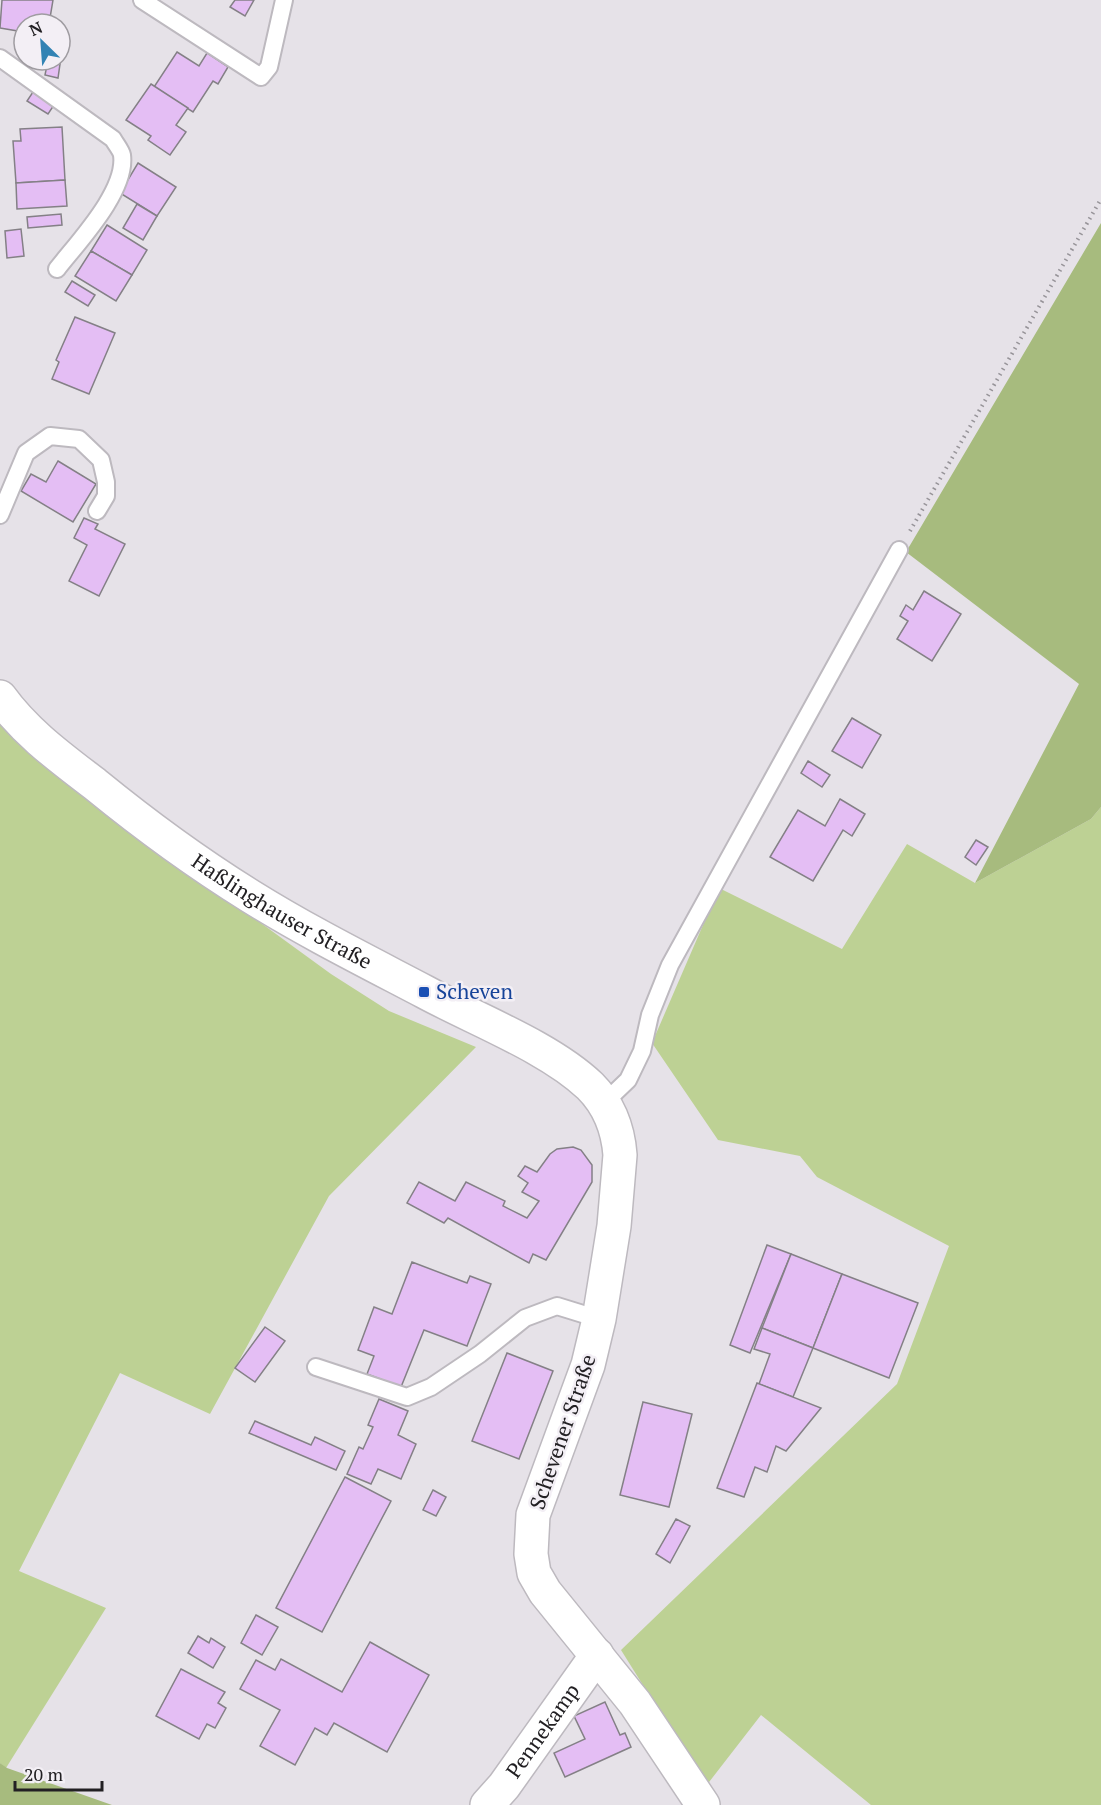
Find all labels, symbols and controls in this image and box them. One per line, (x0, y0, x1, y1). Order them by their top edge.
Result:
north arrow (12, 12, 72, 72)
text: N (26, 16, 46, 41)
street label: Haßlinghauser Straße (187, 847, 377, 975)
place label: Scheven (436, 977, 513, 1005)
marker: Scheven (417, 985, 431, 999)
street label: Schevener Straße (522, 1350, 602, 1513)
street label: Pennekamp (499, 1678, 585, 1783)
scale bar (15, 1754, 102, 1792)
text: 20 m (24, 1762, 64, 1786)

